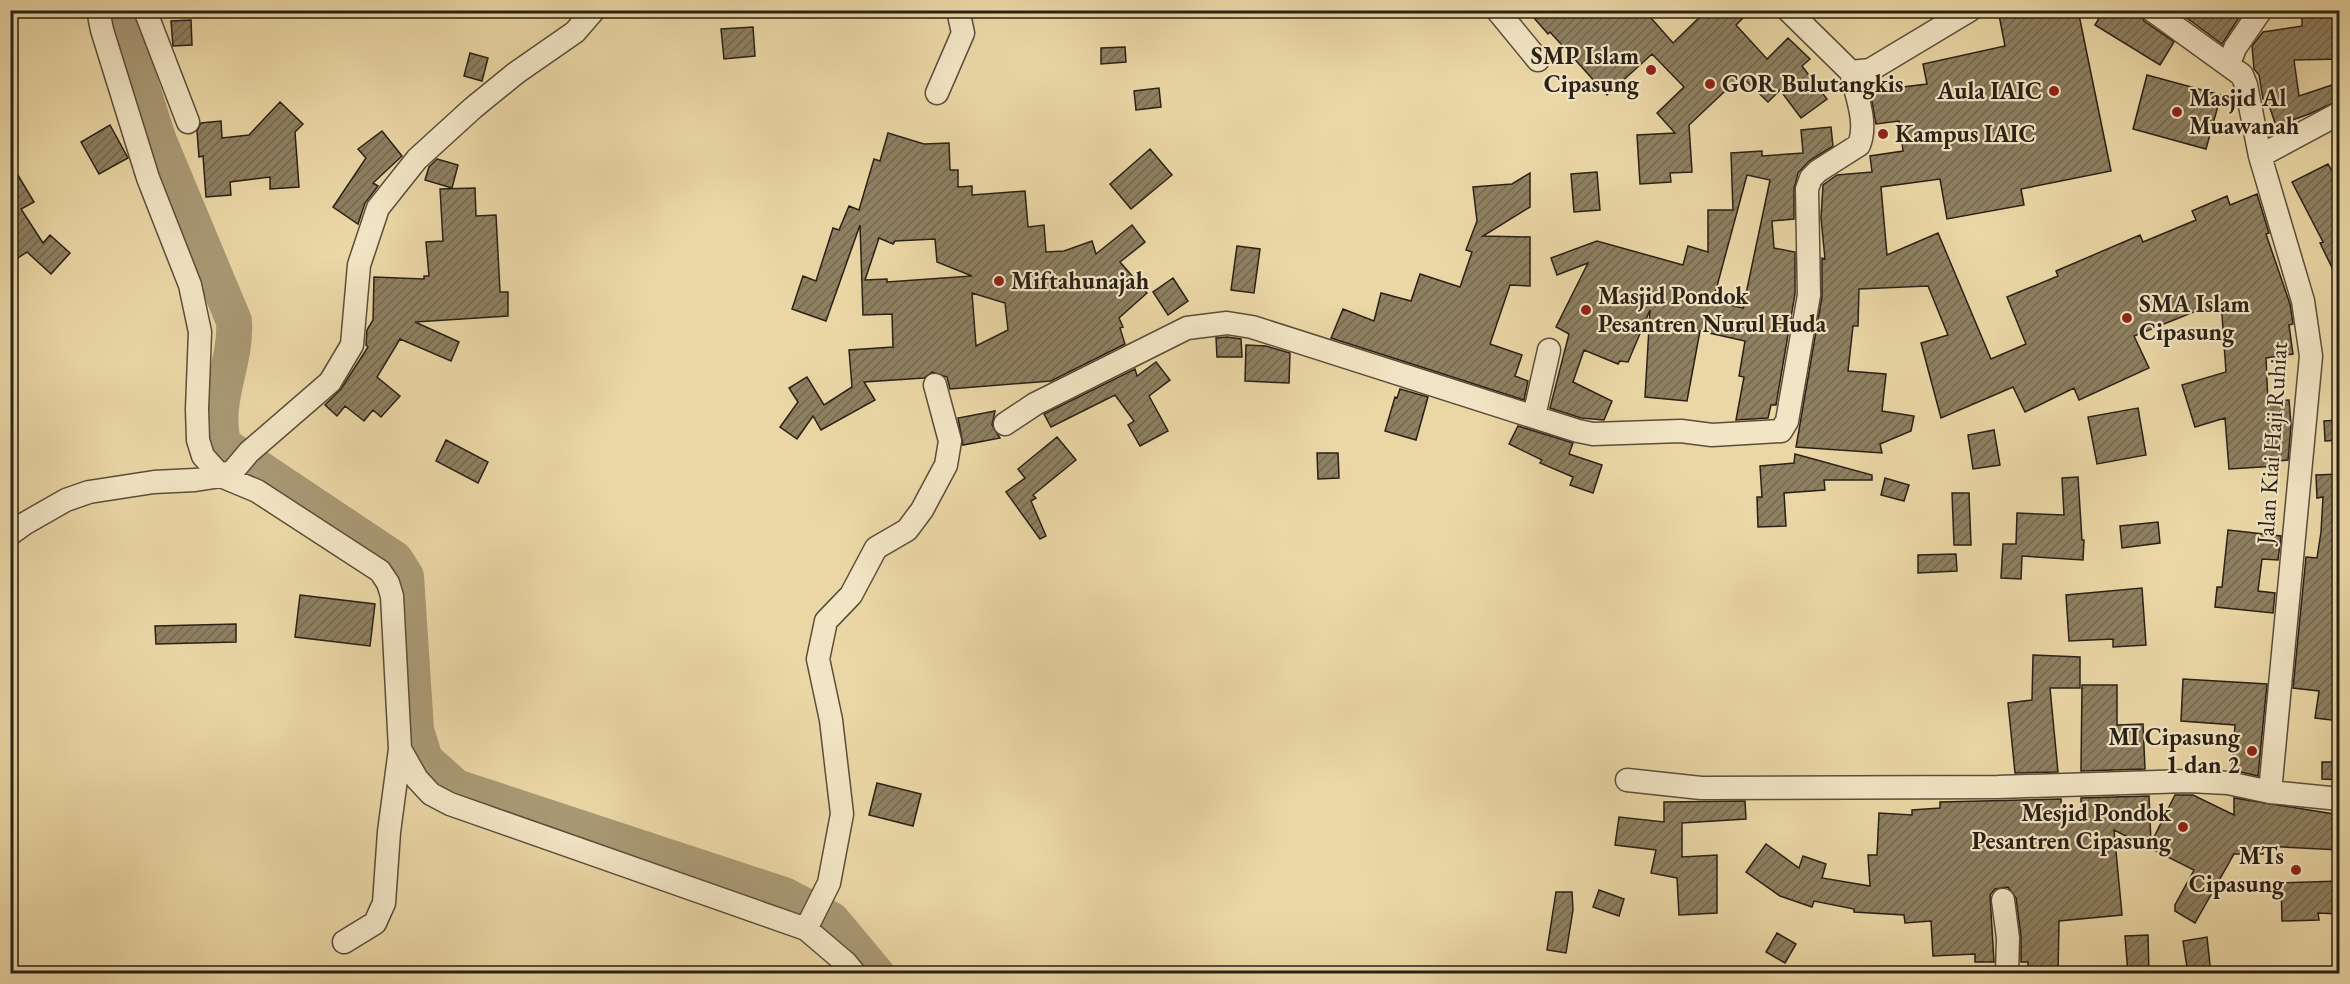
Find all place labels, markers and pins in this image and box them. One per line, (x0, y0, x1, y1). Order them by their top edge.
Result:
place label: SMP Islam Cipasung (1531, 40, 1640, 100)
marker: SMP Islam Cipasung (1644, 63, 1658, 77)
place label: GOR Bulutangkis (1722, 68, 1903, 100)
place label: Aula IAIC (1936, 75, 2042, 106)
marker: GOR Bulutangkis (1703, 77, 1717, 91)
place label: Masjid Al Muawanah (2189, 82, 2300, 141)
marker: Aula IAIC (2047, 84, 2061, 98)
marker: Masjid Al Muawanah (2170, 105, 2184, 119)
place label: Kampus IAIC (1895, 118, 2035, 149)
marker: Kampus IAIC (1876, 127, 1890, 141)
place label: Miftahunajah (1011, 265, 1150, 297)
marker: Miftahunajah (992, 274, 1006, 288)
place label: Masjid Pondok Pesantren Nurul Huda (1598, 280, 1827, 339)
place label: SMA Islam Cipasung (2139, 288, 2250, 348)
marker: Masjid Pondok Pesantren Nurul Huda (1579, 303, 1593, 317)
marker: SMA Islam Cipasung (2120, 311, 2134, 325)
place label: MI Cipasung 1 dan 2 (2108, 721, 2241, 780)
marker: MI Cipasung 1 dan 2 (2245, 744, 2259, 758)
place label: Mesjid Pondok Pesantren Cipasung (1972, 797, 2172, 857)
marker: Mesjid Pondok Pesantren Cipasung (2176, 820, 2190, 834)
place label: MTs Cipasung (2189, 840, 2285, 900)
marker: MTs Cipasung (2289, 863, 2303, 877)

